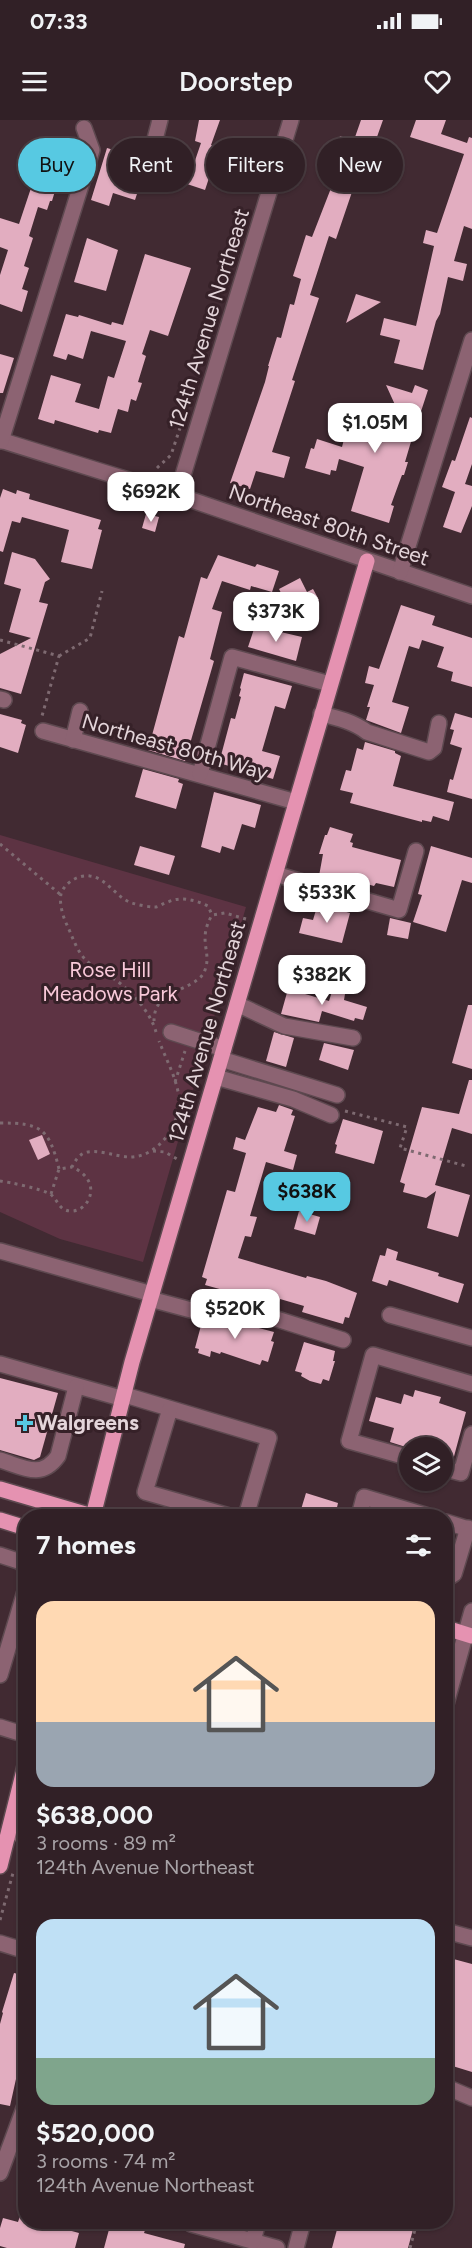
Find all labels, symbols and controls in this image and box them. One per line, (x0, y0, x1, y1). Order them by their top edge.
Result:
text: 07:33 (30, 8, 88, 35)
icon: menu (18, 65, 51, 98)
text: Doorstep (179, 65, 293, 98)
icon: heart (421, 65, 454, 98)
chip: Buy (18, 138, 96, 192)
chip: Rent (108, 138, 194, 192)
chip: Filters (206, 138, 305, 192)
chip: New (317, 138, 403, 192)
street label: 124th Avenue Northeast (163, 205, 254, 432)
pin: $1.05M (326, 403, 424, 454)
text: $1.05M (342, 410, 408, 434)
pin: $692K (109, 472, 193, 523)
street label: Northeast 80th Street (226, 478, 433, 571)
text: $692K (121, 479, 181, 503)
pin: $373K (234, 592, 318, 643)
text: $373K (247, 599, 305, 623)
street label: Northeast 80th Way (79, 708, 271, 785)
pin: $533K (285, 873, 369, 924)
text: $533K (298, 880, 356, 904)
street label: 124th Avenue Northeast (163, 918, 250, 1146)
pin: $382K (280, 955, 364, 1006)
park label: Rose Hill Meadows Park (42, 957, 179, 1006)
text: $382K (292, 962, 352, 986)
pin: $638K (265, 1172, 349, 1223)
text: $638K (277, 1179, 337, 1203)
pin: $520K (193, 1289, 277, 1340)
text: $520K (205, 1296, 265, 1320)
place label: Walgreens (37, 1410, 139, 1435)
marker: Walgreens (18, 1416, 32, 1430)
map controls (399, 1437, 453, 1491)
button: layers (399, 1437, 453, 1491)
text: 7 homes (36, 1529, 136, 1561)
icon: filters (402, 1529, 435, 1562)
icon: home (182, 1640, 290, 1748)
text: $638,000 (36, 1799, 153, 1831)
text: 3 rooms · 89 m² (36, 1831, 176, 1855)
text: 124th Avenue Northeast (36, 1855, 255, 1879)
icon: home (182, 1958, 290, 2066)
text: $520,000 (36, 2117, 155, 2149)
text: 3 rooms · 74 m² (36, 2149, 175, 2173)
text: 124th Avenue Northeast (36, 2173, 255, 2197)

